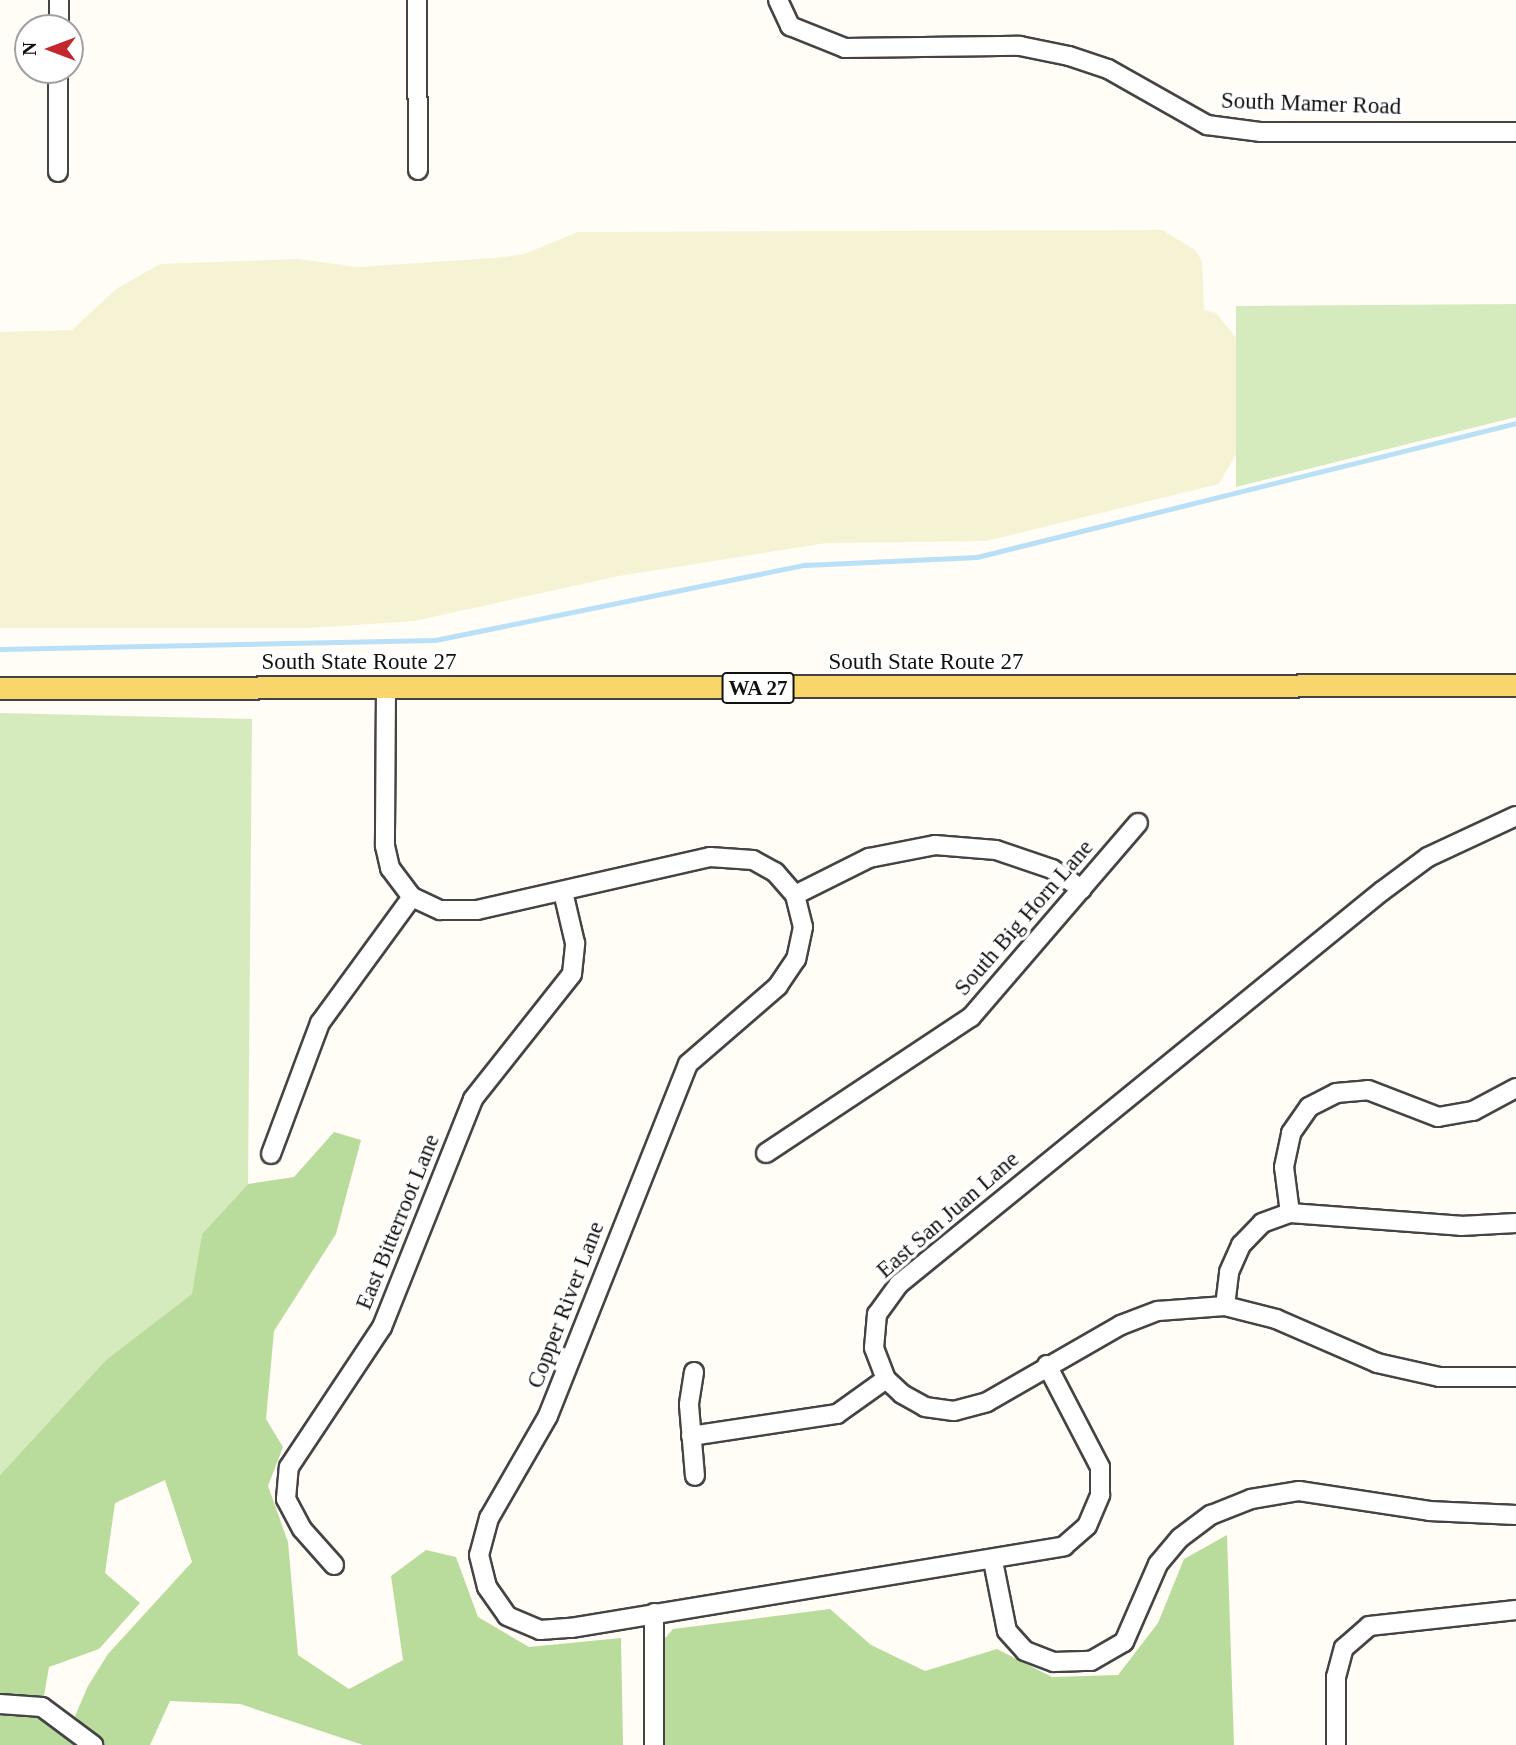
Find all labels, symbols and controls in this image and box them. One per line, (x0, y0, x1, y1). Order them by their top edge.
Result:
north arrow (14, 14, 84, 84)
text: N (19, 42, 40, 56)
street label: South Mamer Road (1220, 87, 1402, 121)
street label: South State Route 27 (262, 648, 456, 676)
street label: South State Route 27 (829, 648, 1023, 676)
road number: WA 27 (720, 670, 796, 706)
street label: South Big Horn Lane (949, 834, 1099, 1002)
street label: East Bitterroot Lane (350, 1130, 446, 1314)
street label: East San Juan Lane (871, 1146, 1025, 1284)
street label: Copper River Lane (522, 1218, 610, 1392)

